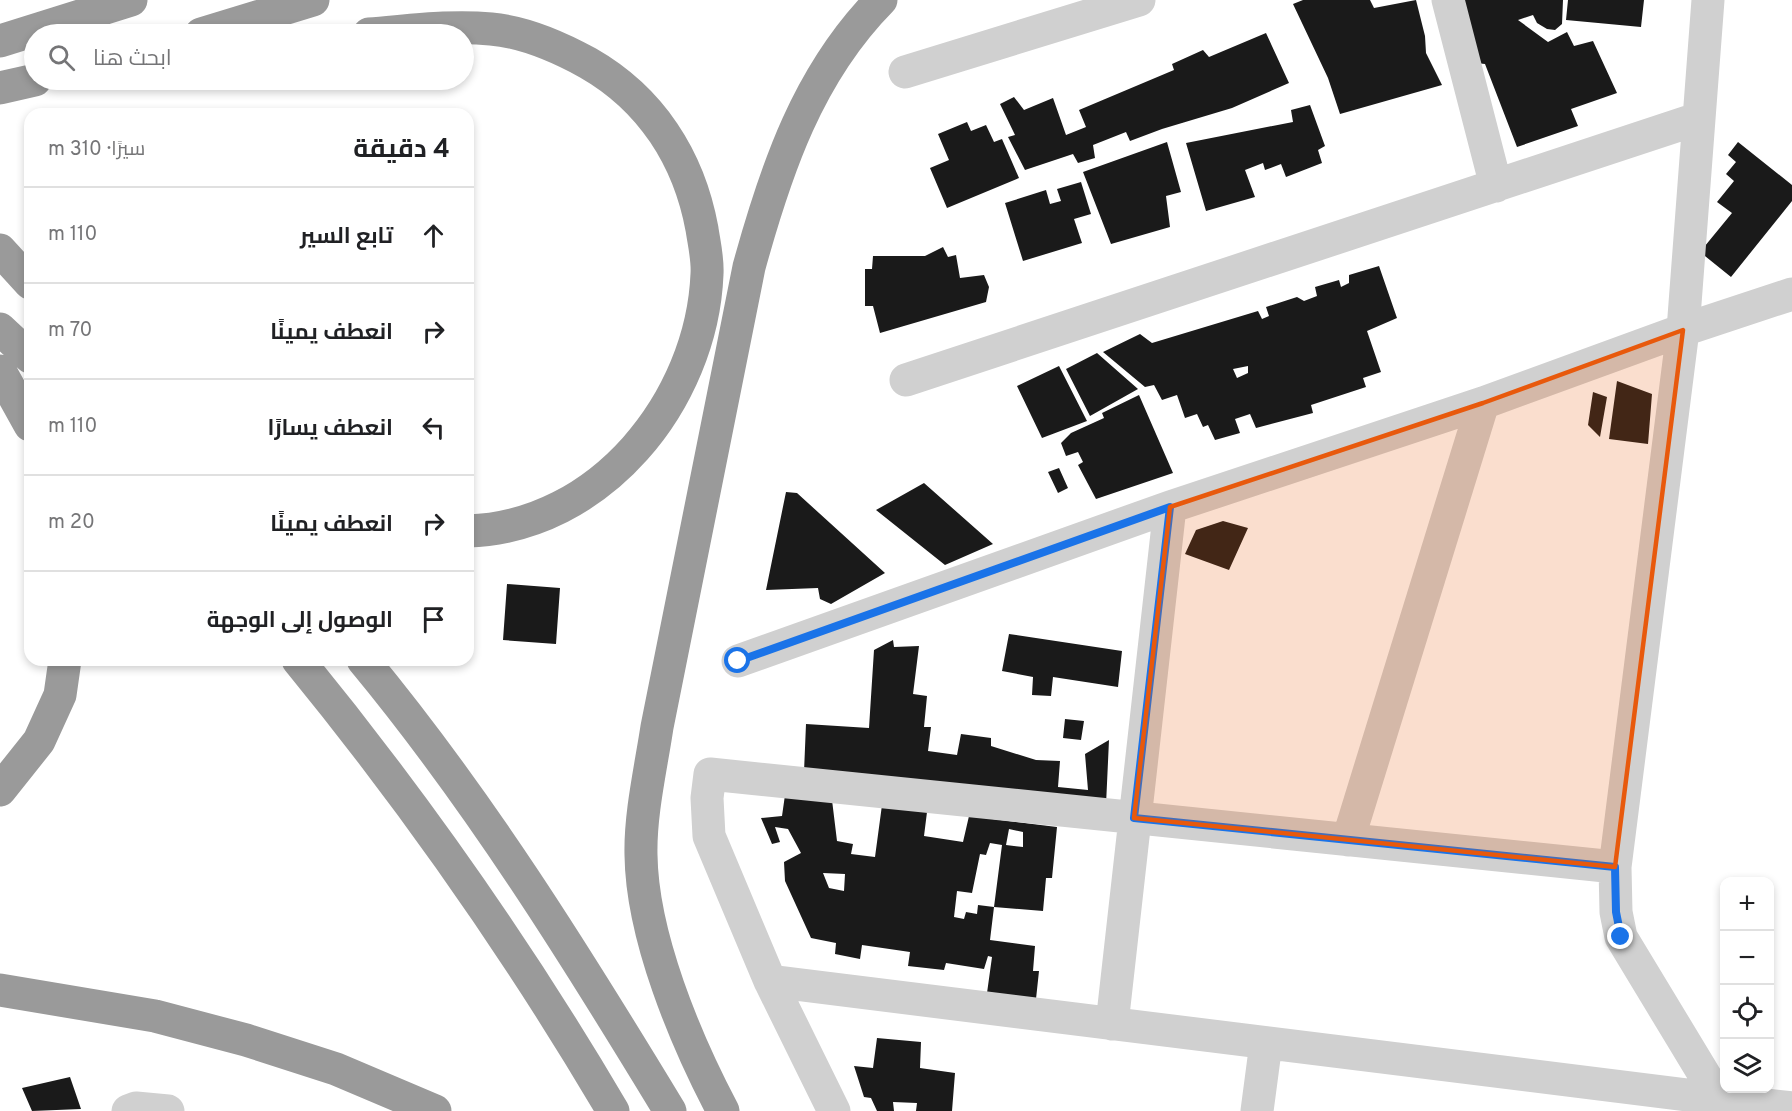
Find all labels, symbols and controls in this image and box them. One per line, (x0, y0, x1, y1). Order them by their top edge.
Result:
search box (24, 24, 474, 90)
icon: search (45, 41, 78, 74)
text: ابحث هنا (93, 46, 172, 73)
text: 4 دقيقة (353, 134, 450, 167)
text: سيرًا · 310 m (48, 137, 145, 163)
icon: ahead (417, 219, 450, 252)
text: 110 m (48, 222, 97, 248)
text: تابع السير (300, 224, 393, 251)
icon: right (417, 315, 450, 348)
text: 70 m (48, 318, 92, 344)
text: انعطف يمينًا (270, 320, 393, 347)
icon: left (417, 411, 450, 444)
text: 110 m (48, 414, 97, 440)
text: انعطف يسارًا (268, 416, 393, 443)
icon: right (417, 507, 450, 540)
text: 20 m (48, 510, 95, 536)
text: انعطف يمينًا (270, 512, 393, 539)
icon: arrive (417, 603, 450, 636)
text: الوصول إلى الوجهة (207, 608, 393, 635)
route start (724, 647, 750, 673)
map controls (1720, 877, 1774, 1093)
button: + (1720, 877, 1774, 931)
route end (1607, 923, 1633, 949)
button: − (1720, 931, 1774, 985)
button: locate (1720, 985, 1774, 1039)
button: layers (1720, 1039, 1774, 1093)

